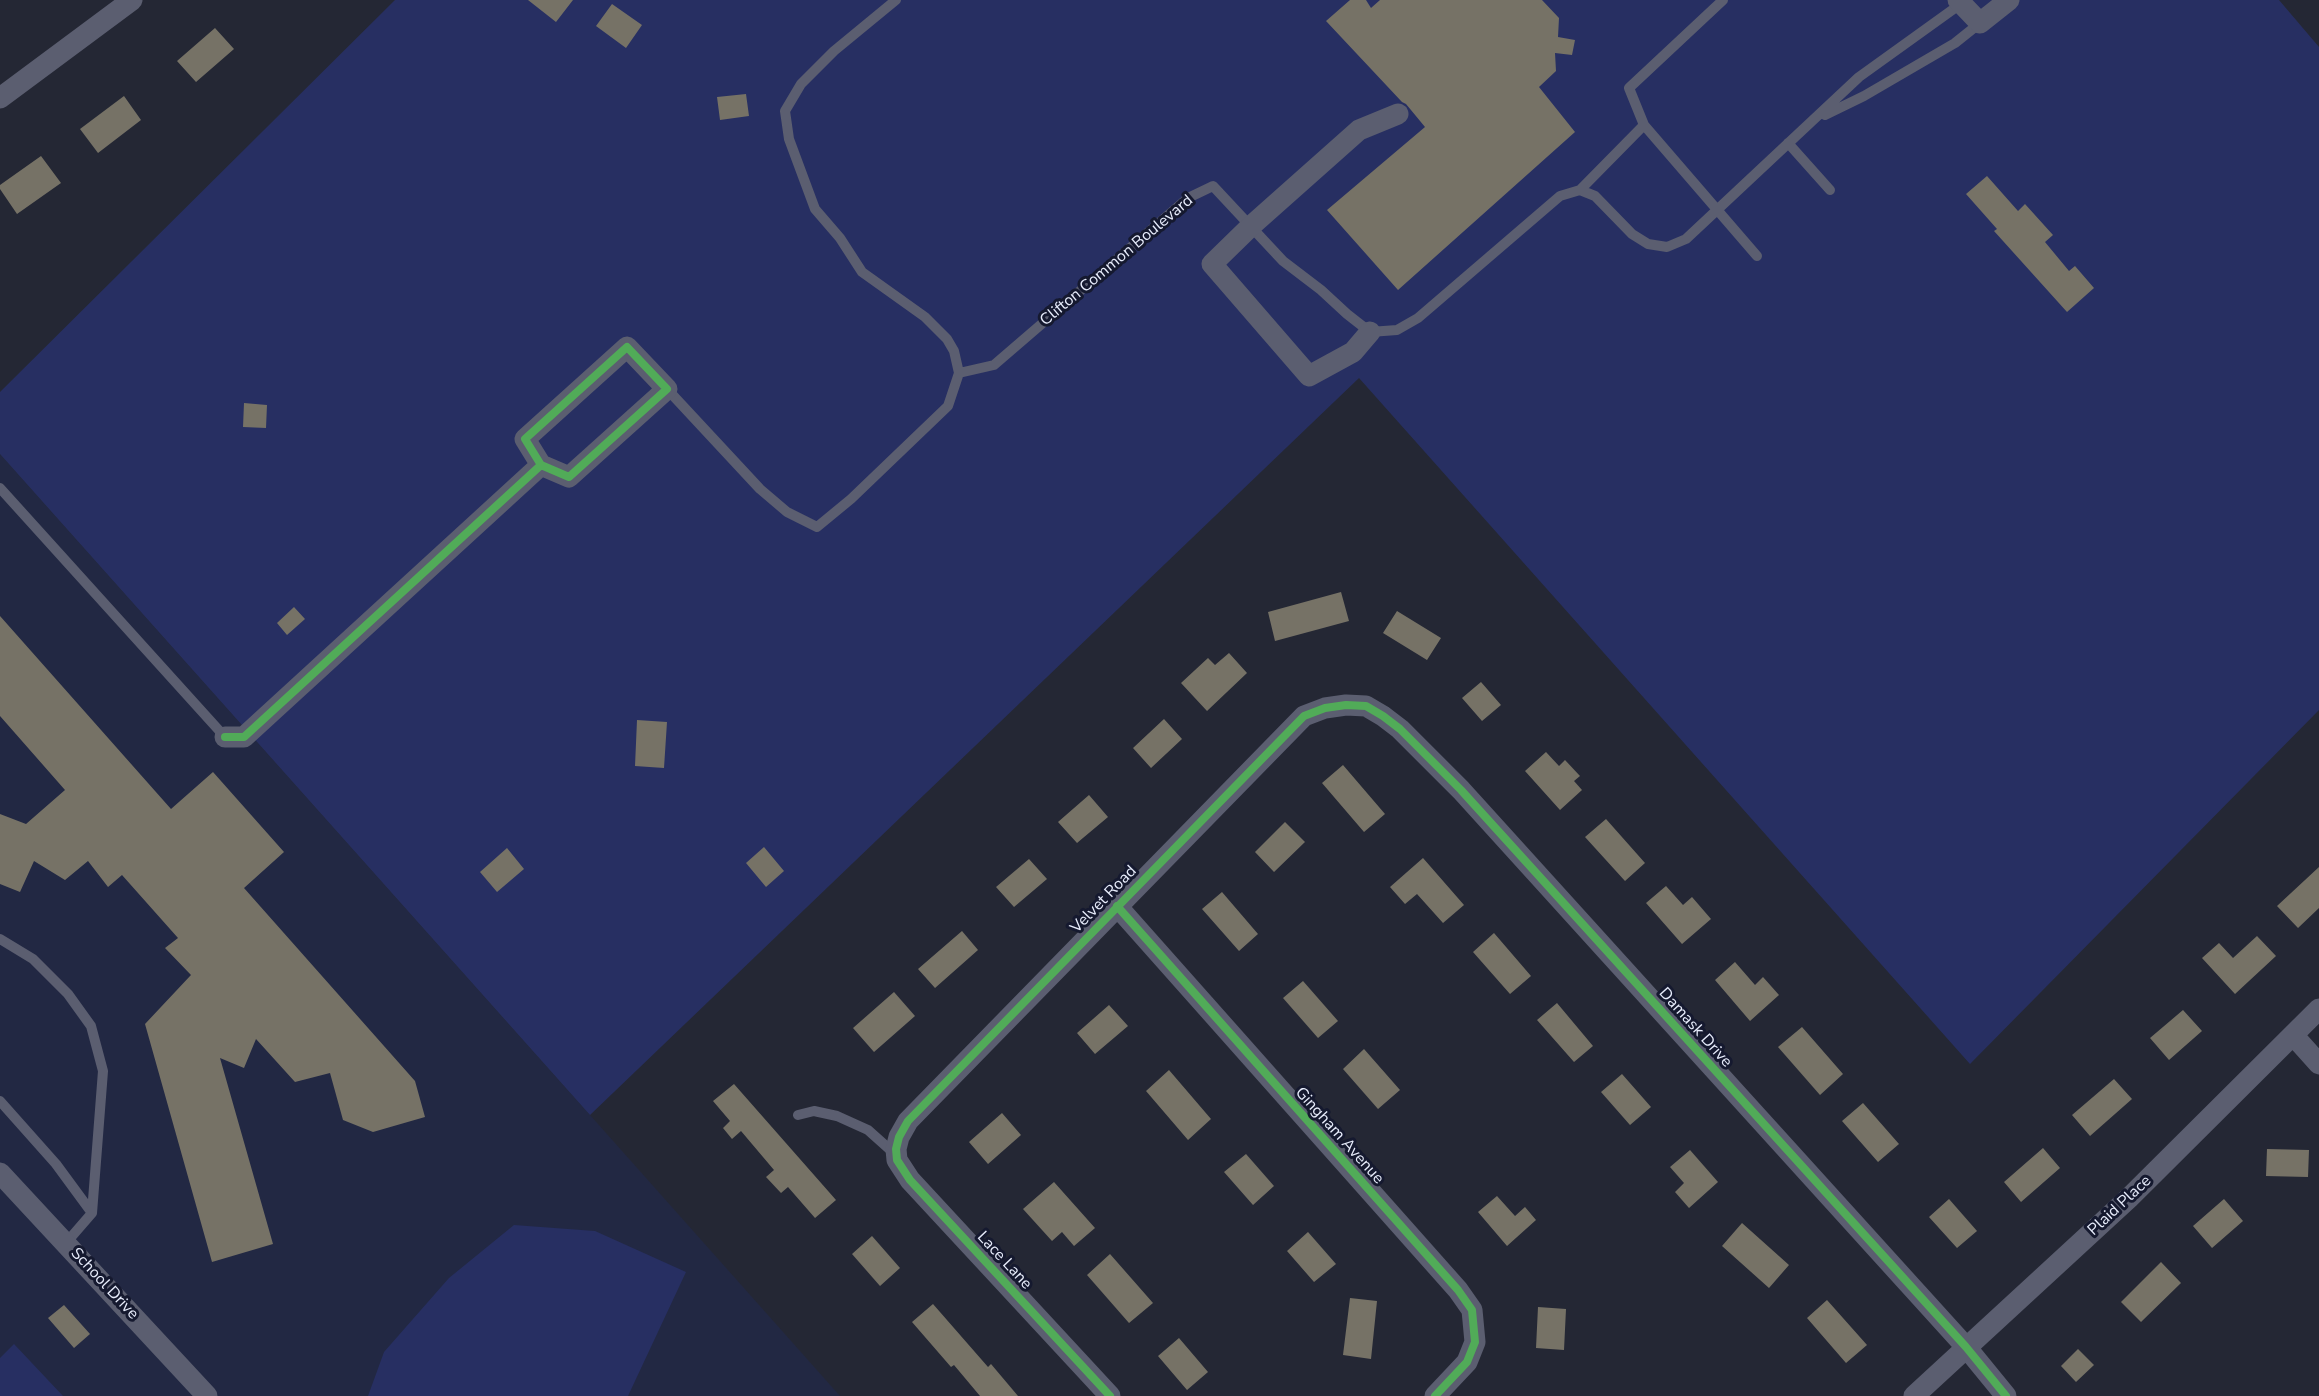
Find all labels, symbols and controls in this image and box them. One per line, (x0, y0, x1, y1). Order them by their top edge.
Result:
street label: Clifton Common Boulevard (1037, 191, 1197, 331)
street label: Velvet Road (1067, 862, 1141, 938)
street label: Damask Drive (1654, 984, 1736, 1072)
street label: Gingham Avenue (1291, 1084, 1387, 1188)
street label: Plaid Place (2084, 1172, 2156, 1240)
street label: Lace Lane (972, 1228, 1036, 1294)
street label: School Drive (66, 1244, 142, 1324)

